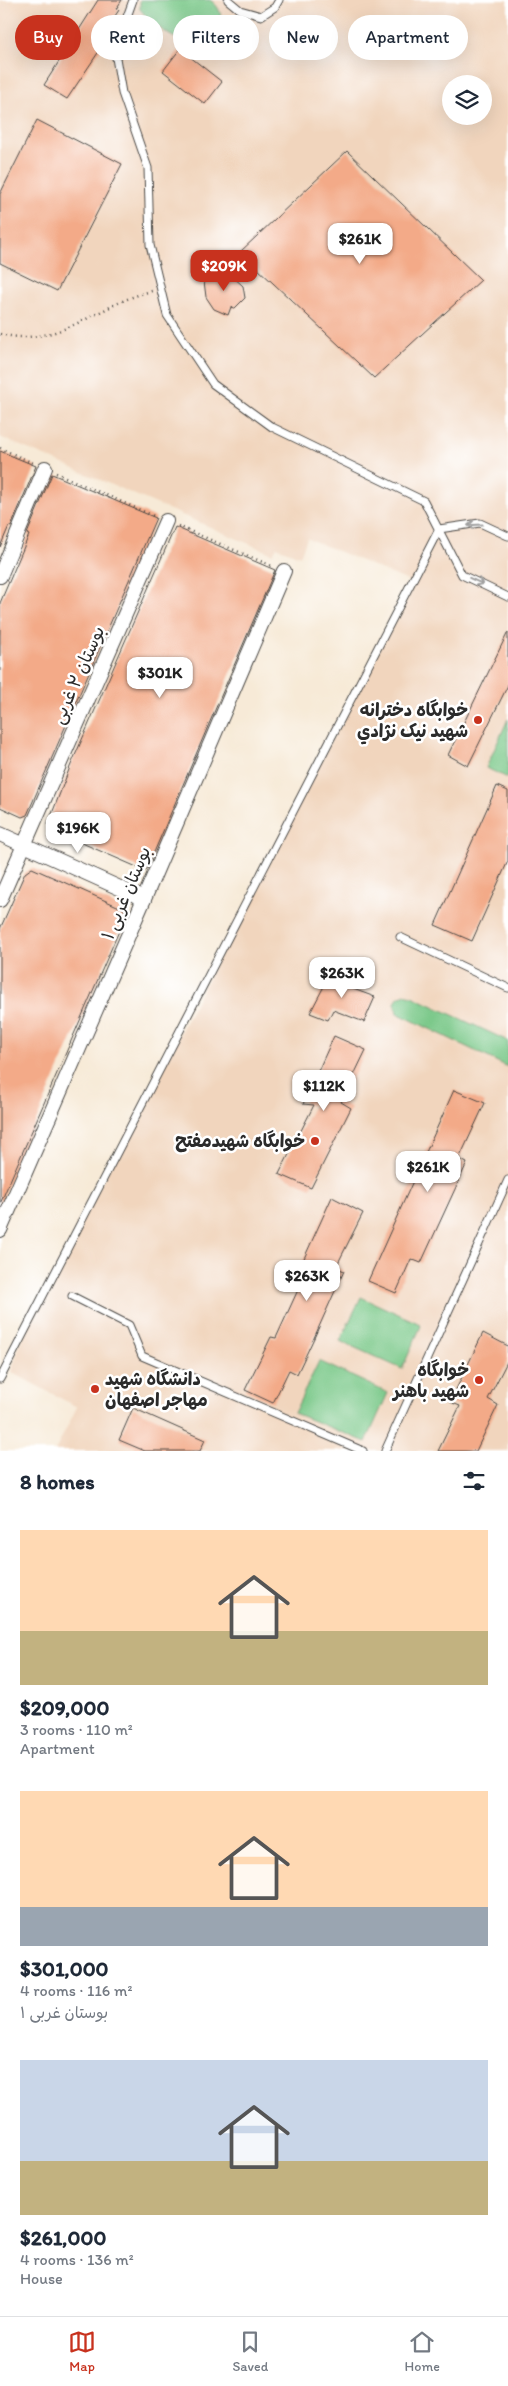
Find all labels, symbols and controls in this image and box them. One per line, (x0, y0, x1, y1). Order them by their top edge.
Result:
chip: Buy (15, 15, 81, 60)
chip: Rent (91, 15, 163, 60)
chip: Filters (173, 15, 259, 60)
chip: New (269, 15, 338, 60)
chip: Apartment (348, 15, 468, 60)
map controls (442, 75, 492, 125)
button: layers (442, 75, 492, 125)
pin: $261K (325, 222, 395, 265)
text: $261K (339, 229, 381, 248)
pin: $209K (189, 250, 259, 292)
text: $209K (202, 256, 246, 275)
one-way arrow (467, 520, 483, 529)
one-way arrow (468, 577, 483, 587)
street label: بوستان ۲ غربی (47, 623, 109, 727)
pin: $301K (125, 656, 195, 699)
text: $301K (138, 663, 182, 682)
place label: خوابگاه دخترانه شهيد نيک نژادي (357, 699, 468, 745)
marker: خوابگاه دخترانه شهيد نيک نژادي (472, 714, 484, 726)
pin: $196K (43, 812, 113, 854)
text: $196K (57, 818, 99, 837)
street label: بوستان غربی ۱ (96, 843, 156, 943)
pin: $263K (307, 956, 377, 999)
text: $263K (320, 963, 364, 982)
pin: $112K (289, 1070, 359, 1112)
text: $112K (303, 1076, 345, 1095)
place label: خوابگاه شهیدمفتح (175, 1130, 305, 1153)
marker: خوابگاه شهیدمفتح (309, 1135, 321, 1147)
pin: $261K (393, 1150, 463, 1193)
text: $261K (407, 1157, 449, 1176)
pin: $263K (272, 1260, 342, 1302)
text: $263K (285, 1266, 329, 1285)
place label: خوابگاه شهید باهنر (391, 1359, 469, 1402)
place label: دانشگاه شهید مهاجر اصفهان (105, 1368, 208, 1411)
marker: خوابگاه شهید باهنر (473, 1374, 485, 1386)
marker: دانشگاه شهید مهاجر اصفهان (89, 1383, 101, 1395)
icon: filters (460, 1467, 488, 1495)
text: 8 homes (20, 1469, 95, 1494)
icon: home (209, 1562, 299, 1652)
text: $209,000 (20, 1695, 109, 1720)
text: 3 rooms · 110 m² (20, 1720, 133, 1739)
text: Apartment (20, 1739, 95, 1758)
icon: home (209, 1823, 299, 1913)
text: $301,000 (20, 1956, 109, 1981)
text: 4 rooms · 116 m² (20, 1981, 132, 2000)
text: بوستان غربی ۱ (20, 2003, 108, 2022)
icon: home (209, 2092, 299, 2182)
text: $261,000 (20, 2225, 106, 2250)
text: 4 rooms · 136 m² (20, 2250, 134, 2269)
text: House (20, 2269, 63, 2288)
tab: Map (68, 2328, 96, 2375)
tab: Saved (232, 2328, 268, 2375)
tab: Home (405, 2328, 440, 2375)

